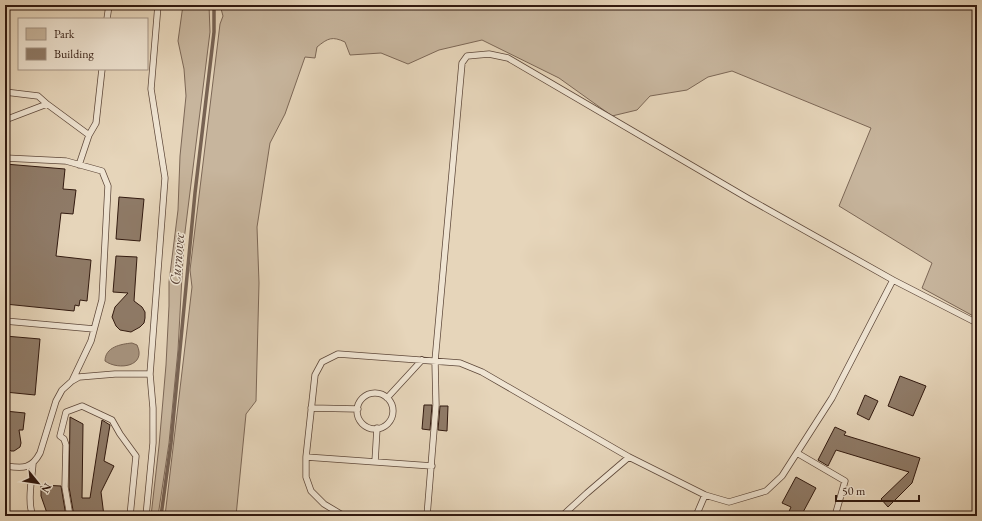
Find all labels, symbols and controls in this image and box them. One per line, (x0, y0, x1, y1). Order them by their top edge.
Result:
legend (18, 18, 148, 70)
text: Park (54, 26, 75, 42)
text: Building (54, 46, 95, 62)
water label: Curnovec (165, 232, 188, 286)
north arrow (18, 463, 58, 503)
scale bar (836, 477, 919, 503)
text: N (38, 481, 55, 495)
text: 50 m (842, 483, 866, 499)

